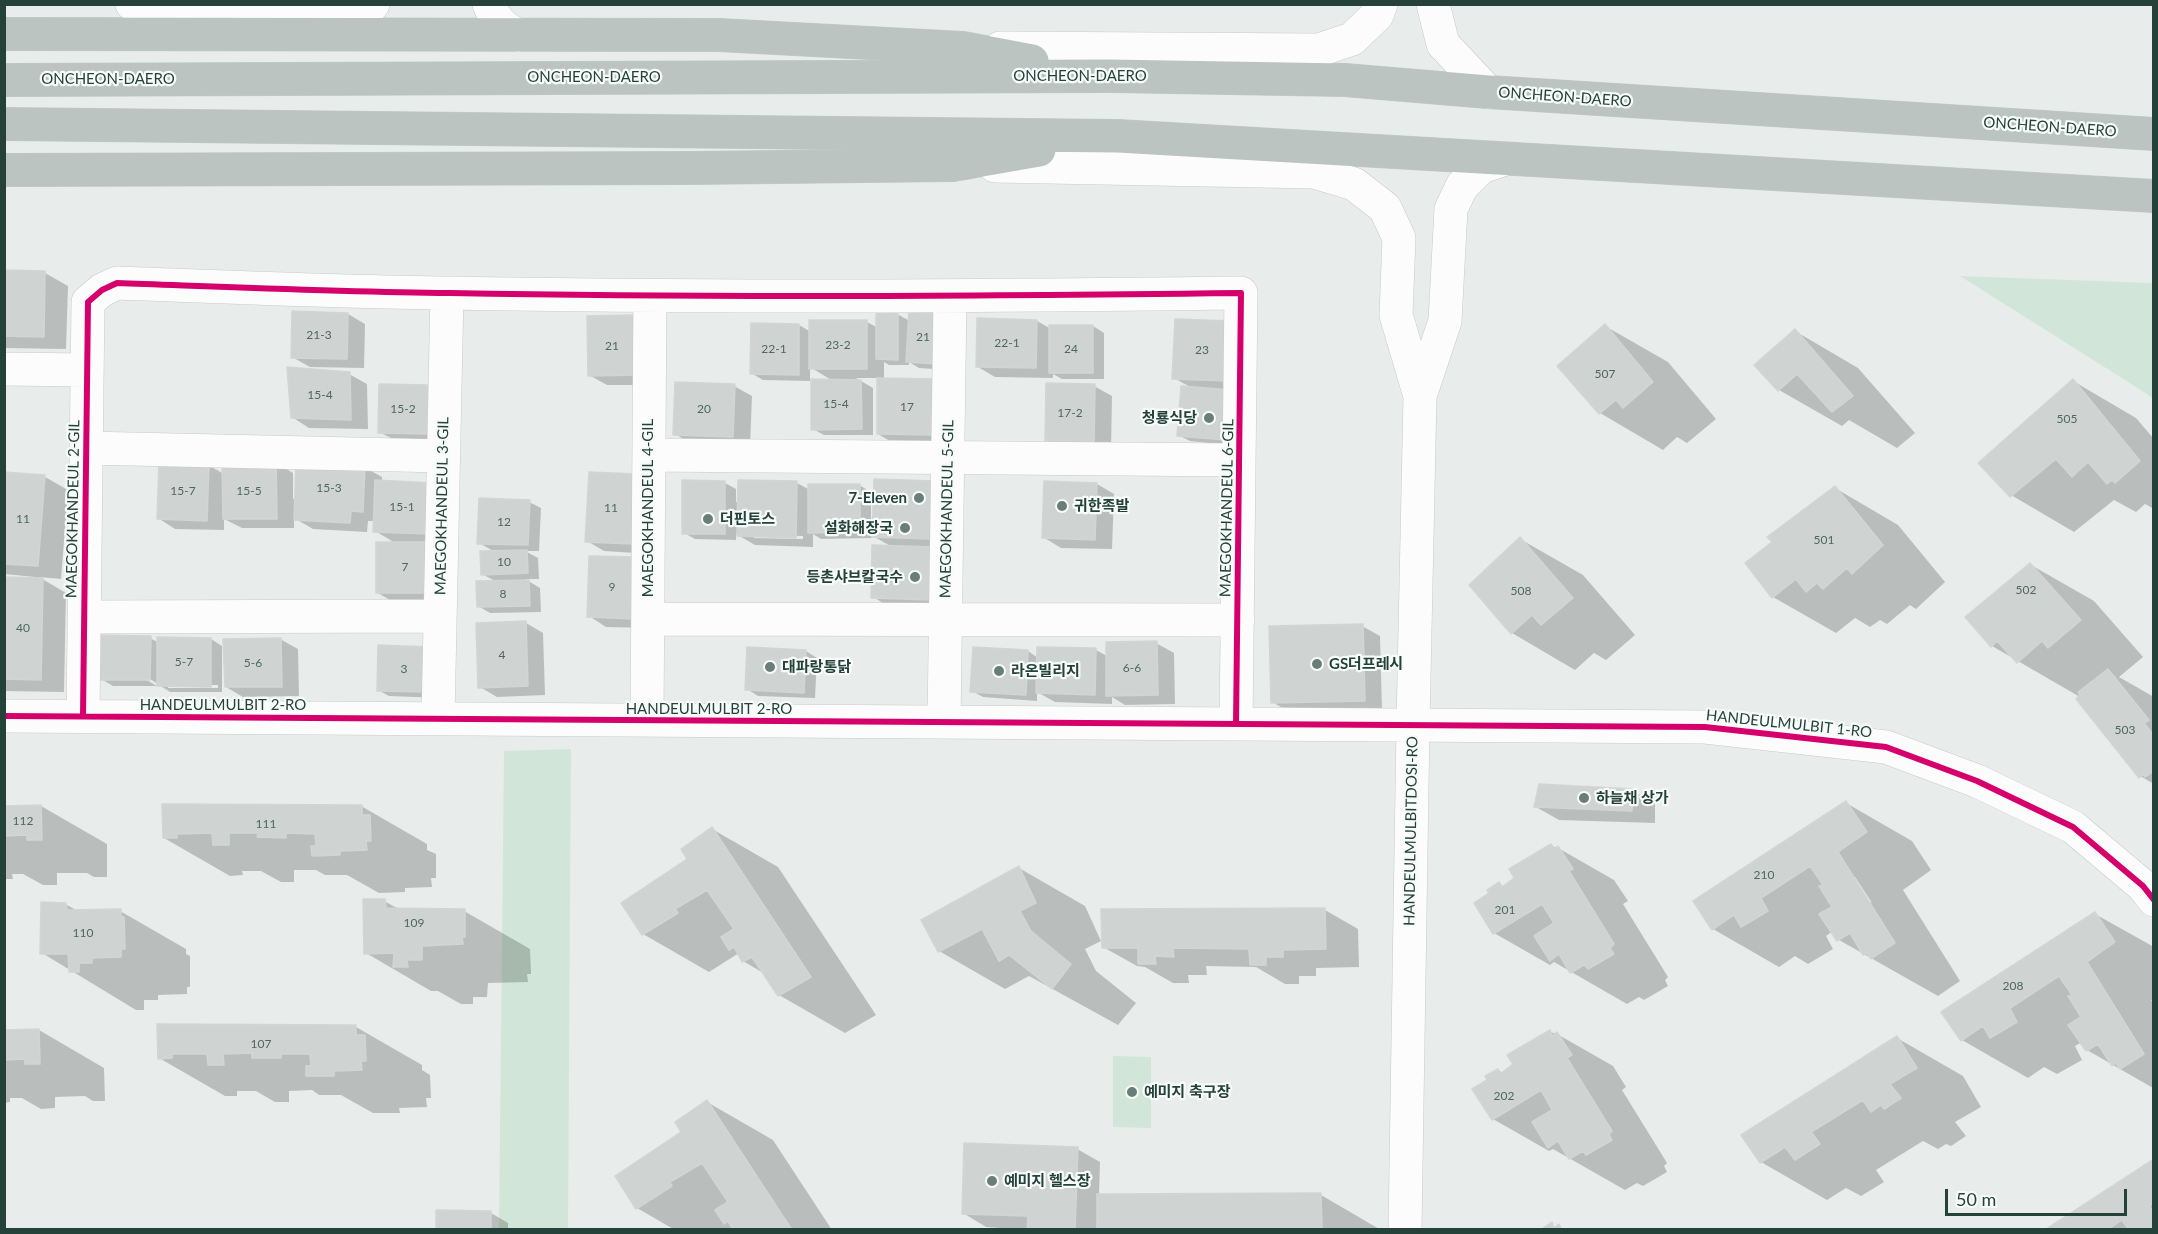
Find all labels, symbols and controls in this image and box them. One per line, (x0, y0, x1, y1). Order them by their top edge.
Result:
street label: ONCHEON-DAERO (1013, 67, 1147, 85)
street label: ONCHEON-DAERO (527, 68, 661, 86)
street label: ONCHEON-DAERO (41, 70, 175, 88)
street label: ONCHEON-DAERO (1498, 83, 1632, 111)
street label: ONCHEON-DAERO (1983, 113, 2117, 141)
house number: 21-3 (306, 328, 332, 342)
house number: 21 (916, 330, 930, 344)
house number: 22-1 (994, 336, 1020, 350)
house number: 23-2 (825, 338, 851, 352)
house number: 21 (605, 339, 619, 353)
house number: 22-1 (761, 342, 787, 356)
house number: 24 (1064, 342, 1078, 356)
house number: 23 (1195, 343, 1209, 357)
house number: 507 (1595, 367, 1615, 381)
house number: 15-4 (307, 388, 333, 402)
house number: 15-4 (823, 397, 849, 411)
house number: 17 (900, 400, 914, 414)
house number: 15-2 (390, 402, 416, 416)
house number: 20 (697, 402, 711, 416)
house number: 17-2 (1057, 406, 1083, 420)
place label: 청룡식당 (1142, 409, 1197, 427)
marker: 청룡식당 (1202, 411, 1216, 425)
house number: 505 (2057, 412, 2077, 426)
street label: MAEGOKHANDEUL 3-GIL (431, 417, 453, 595)
street label: MAEGOKHANDEUL 4-GIL (639, 419, 657, 597)
street label: MAEGOKHANDEUL 6-GIL (1216, 419, 1238, 597)
street label: MAEGOKHANDEUL 2-GIL (62, 420, 84, 598)
street label: MAEGOKHANDEUL 5-GIL (936, 420, 958, 598)
house number: 15-3 (316, 481, 342, 495)
house number: 15-7 (170, 484, 196, 498)
house number: 15-5 (236, 484, 262, 498)
place label: 7-Eleven (848, 489, 907, 507)
marker: 7-Eleven (912, 491, 926, 505)
place label: 귀한족발 (1074, 497, 1129, 515)
marker: 귀한족발 (1055, 499, 1069, 513)
house number: 15-1 (389, 500, 415, 514)
house number: 11 (604, 501, 618, 515)
place label: 더핀토스 (720, 510, 775, 528)
house number: 11 (16, 512, 30, 526)
marker: 더핀토스 (701, 512, 715, 526)
house number: 12 (497, 515, 511, 529)
place label: 설화해장국 (824, 519, 893, 537)
marker: 설화해장국 (898, 521, 912, 535)
house number: 501 (1814, 533, 1834, 547)
house number: 10 (497, 555, 511, 569)
house number: 7 (402, 560, 408, 574)
place label: 등촌샤브칼국수 (806, 568, 903, 586)
marker: 등촌샤브칼국수 (908, 570, 922, 584)
house number: 9 (609, 580, 615, 594)
house number: 502 (2016, 583, 2036, 597)
house number: 508 (1511, 584, 1531, 598)
house number: 8 (500, 587, 506, 601)
house number: 40 (16, 621, 30, 635)
house number: 4 (499, 648, 505, 662)
house number: 5-7 (175, 655, 193, 669)
place label: GS더프레시 (1329, 655, 1403, 673)
house number: 5-6 (244, 656, 262, 670)
marker: GS더프레시 (1310, 657, 1324, 671)
place label: 대파랑통닭 (782, 658, 851, 676)
marker: 대파랑통닭 (763, 660, 777, 674)
house number: 6-6 (1123, 661, 1141, 675)
house number: 3 (401, 662, 407, 676)
place label: 라온빌리지 (1011, 662, 1080, 680)
marker: 라온빌리지 (992, 664, 1006, 678)
street label: HANDEULMULBIT 2-RO (140, 696, 306, 714)
street label: HANDEULMULBIT 2-RO (626, 700, 792, 718)
street label: HANDEULMULBIT 1-RO (1705, 706, 1873, 742)
house number: 503 (2115, 723, 2135, 737)
street label: HANDEULMULBITDOSI-RO (1400, 736, 1422, 926)
place label: 하늘채 상가 (1596, 789, 1669, 807)
marker: 하늘채 상가 (1577, 791, 1591, 805)
house number: 112 (13, 814, 33, 828)
house number: 111 (256, 817, 276, 831)
house number: 210 (1754, 868, 1774, 882)
house number: 201 (1495, 903, 1515, 917)
house number: 109 (404, 916, 424, 930)
house number: 110 (73, 926, 93, 940)
house number: 208 (2003, 979, 2023, 993)
house number: 107 (251, 1037, 271, 1051)
place label: 예미지 축구장 (1144, 1083, 1230, 1101)
marker: 예미지 축구장 (1125, 1085, 1139, 1099)
house number: 202 (1494, 1089, 1514, 1103)
place label: 예미지 헬스장 (1004, 1172, 1090, 1190)
marker: 예미지 헬스장 (985, 1174, 999, 1188)
scale bar (1948, 1177, 2130, 1215)
text: 50 m (1956, 1188, 1996, 1210)

